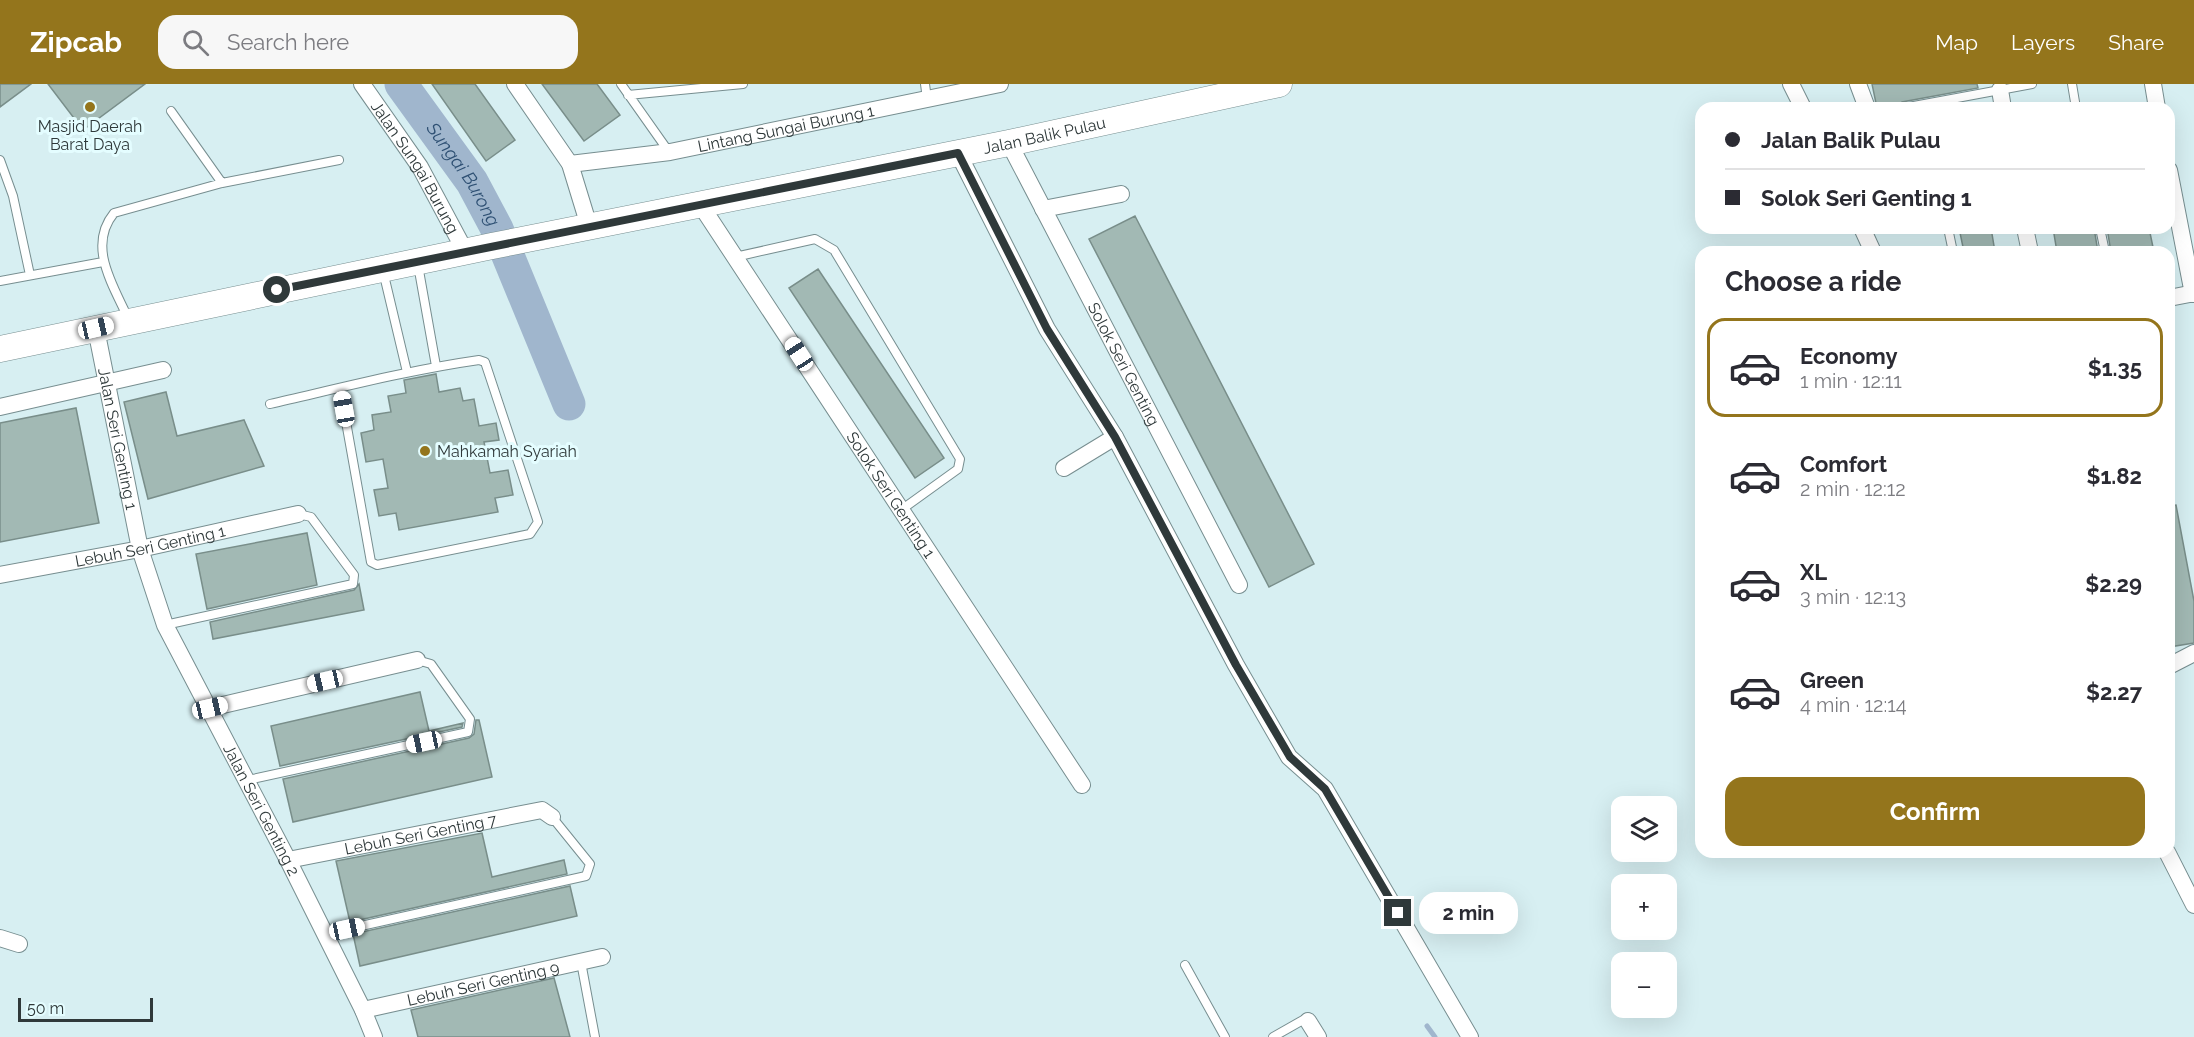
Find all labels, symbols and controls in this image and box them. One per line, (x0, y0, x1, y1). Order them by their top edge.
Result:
search box (158, 15, 578, 69)
text: Zipcab (30, 26, 122, 59)
icon: search (179, 26, 212, 59)
text: Search here (227, 29, 349, 55)
text: Map (1935, 30, 1978, 55)
text: Layers (2011, 30, 2075, 55)
text: Share (2108, 30, 2164, 55)
street label: Jalan Sungai Burung (367, 98, 463, 237)
marker: Masjid Daerah Barat Daya (83, 100, 97, 114)
street label: Lintang Sungai Burung 1 (696, 101, 876, 156)
street label: Jalan Balik Pulau (982, 113, 1107, 158)
place label: Masjid Daerah Barat Daya (38, 117, 142, 154)
water label: Sungai Burong (422, 118, 505, 230)
text: Jalan Balik Pulau (1761, 127, 1941, 153)
text: Solok Seri Genting 1 (1761, 185, 1972, 211)
text: Choose a ride (1725, 266, 1901, 297)
route start (263, 276, 290, 303)
street label: Solok Seri Genting (1084, 299, 1163, 429)
car (76, 315, 116, 341)
car (782, 334, 816, 374)
icon: car (1728, 341, 1782, 395)
text: Economy (1800, 343, 1898, 369)
text: $1.35 (2088, 355, 2142, 381)
street label: Jalan Seri Genting 1 (94, 366, 141, 512)
text: 1 min · 12:11 (1800, 369, 1902, 393)
car (332, 390, 356, 428)
street label: Solok Seri Genting 1 (842, 428, 939, 562)
place label: Mahkamah Syariah (437, 442, 577, 461)
marker: Mahkamah Syariah (418, 444, 432, 458)
icon: car (1728, 449, 1782, 503)
text: Comfort (1800, 451, 1887, 477)
text: $1.82 (2087, 463, 2142, 489)
text: 2 min · 12:12 (1800, 477, 1906, 501)
street label: Lebuh Seri Genting 1 (74, 521, 227, 571)
icon: car (1728, 557, 1782, 611)
text: XL (1800, 559, 1827, 585)
text: $2.29 (2085, 571, 2142, 597)
text: 3 min · 12:13 (1800, 585, 1906, 609)
icon: car (1728, 665, 1782, 719)
text: Green (1800, 667, 1864, 693)
car (305, 668, 345, 694)
text: $2.27 (2086, 679, 2142, 705)
text: 4 min · 12:14 (1800, 693, 1907, 717)
car (190, 695, 230, 721)
car (405, 729, 443, 755)
street label: Jalan Seri Genting 2 (219, 741, 303, 879)
button: Confirm (1725, 777, 2145, 846)
map controls (1611, 796, 1677, 1018)
button: layers (1611, 796, 1677, 862)
street label: Lebuh Seri Genting 7 (343, 810, 499, 859)
button: + (1611, 874, 1677, 940)
callout: 2 min (1419, 892, 1518, 934)
route end (1384, 899, 1411, 926)
text: 2 min (1443, 901, 1494, 925)
car (328, 916, 366, 942)
button: − (1611, 952, 1677, 1018)
street label: Lebuh Seri Genting 9 (405, 958, 561, 1010)
scale bar (18, 995, 153, 1022)
text: 50 m (27, 999, 64, 1018)

